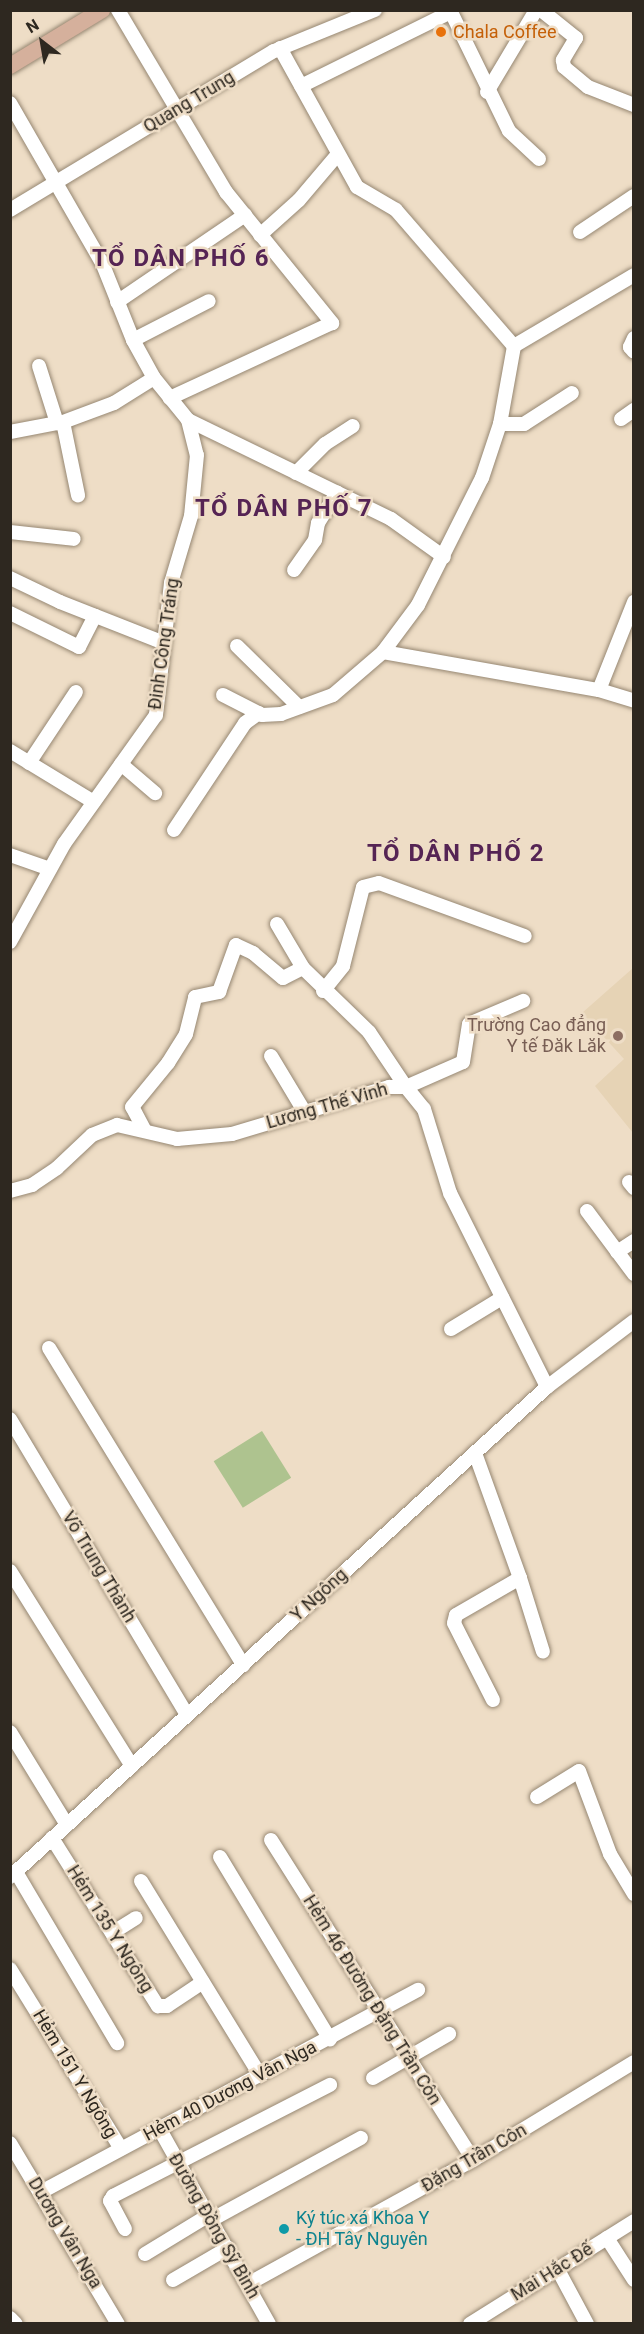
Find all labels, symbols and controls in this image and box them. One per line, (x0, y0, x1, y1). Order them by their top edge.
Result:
north arrow (12, 12, 72, 72)
text: N (23, 15, 42, 37)
place label: Chala Coffee (453, 21, 556, 43)
marker: Chala Coffee (434, 25, 448, 39)
street label: Quang Trung (139, 66, 239, 138)
district label: TỔ DÂN PHỐ 6 (92, 245, 270, 273)
district label: TỔ DÂN PHỐ 7 (195, 495, 373, 523)
street label: Đinh Công Tráng (144, 577, 184, 711)
district label: TỔ DÂN PHỐ 2 (367, 840, 545, 868)
place label: Trường Cao đẳng Y tế Đăk Lăk (467, 1015, 606, 1058)
marker: Trường Cao đẳng Y tế Đăk Lăk (611, 1029, 625, 1043)
street label: Lương Thế Vinh (264, 1078, 390, 1134)
street label: Võ Trung Thành (57, 1507, 141, 1627)
street label: Y Ngông (286, 1564, 352, 1626)
street label: Hẻm 135 Y Ngông (62, 1861, 158, 1997)
street label: Hẻm 46 Đường Đặng Trần Côn (298, 1891, 446, 2109)
street label: Hẻm 151 Y Ngông (28, 2006, 122, 2142)
street label: Hẻm 40 Dương Vân Nga (140, 2036, 320, 2146)
street label: Đặng Trần Côn (417, 2119, 531, 2197)
street label: Đường Đồng Sỹ Bình (164, 2150, 264, 2302)
street label: Dương Vân Nga (23, 2174, 107, 2292)
place label: Ký túc xá Khoa Y - ĐH Tây Nguyên (296, 2208, 429, 2250)
marker: Ký túc xá Khoa Y - ĐH Tây Nguyên (277, 2222, 291, 2236)
street label: Mai Hắc Đế (507, 2238, 597, 2306)

